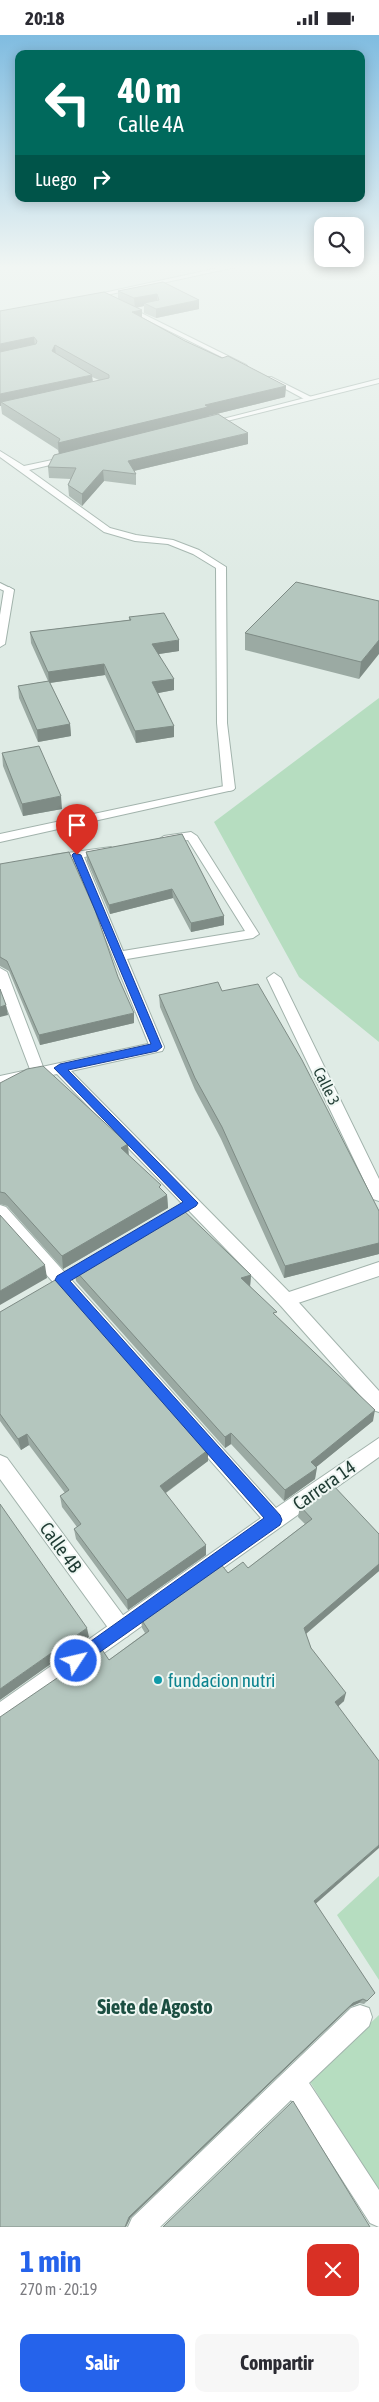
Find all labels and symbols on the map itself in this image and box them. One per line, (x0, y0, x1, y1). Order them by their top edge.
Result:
pin (56, 804, 98, 855)
street label: Calle 3 (310, 1064, 344, 1108)
street label: Carrera 14 (288, 1455, 360, 1515)
street label: Calle 4B (36, 1518, 86, 1576)
position arrow (49, 1634, 101, 1686)
place label: fundacion nutri (168, 1669, 275, 1691)
marker: fundacion nutri (152, 1674, 164, 1686)
district label: Siete de Agosto (97, 1994, 213, 2018)

